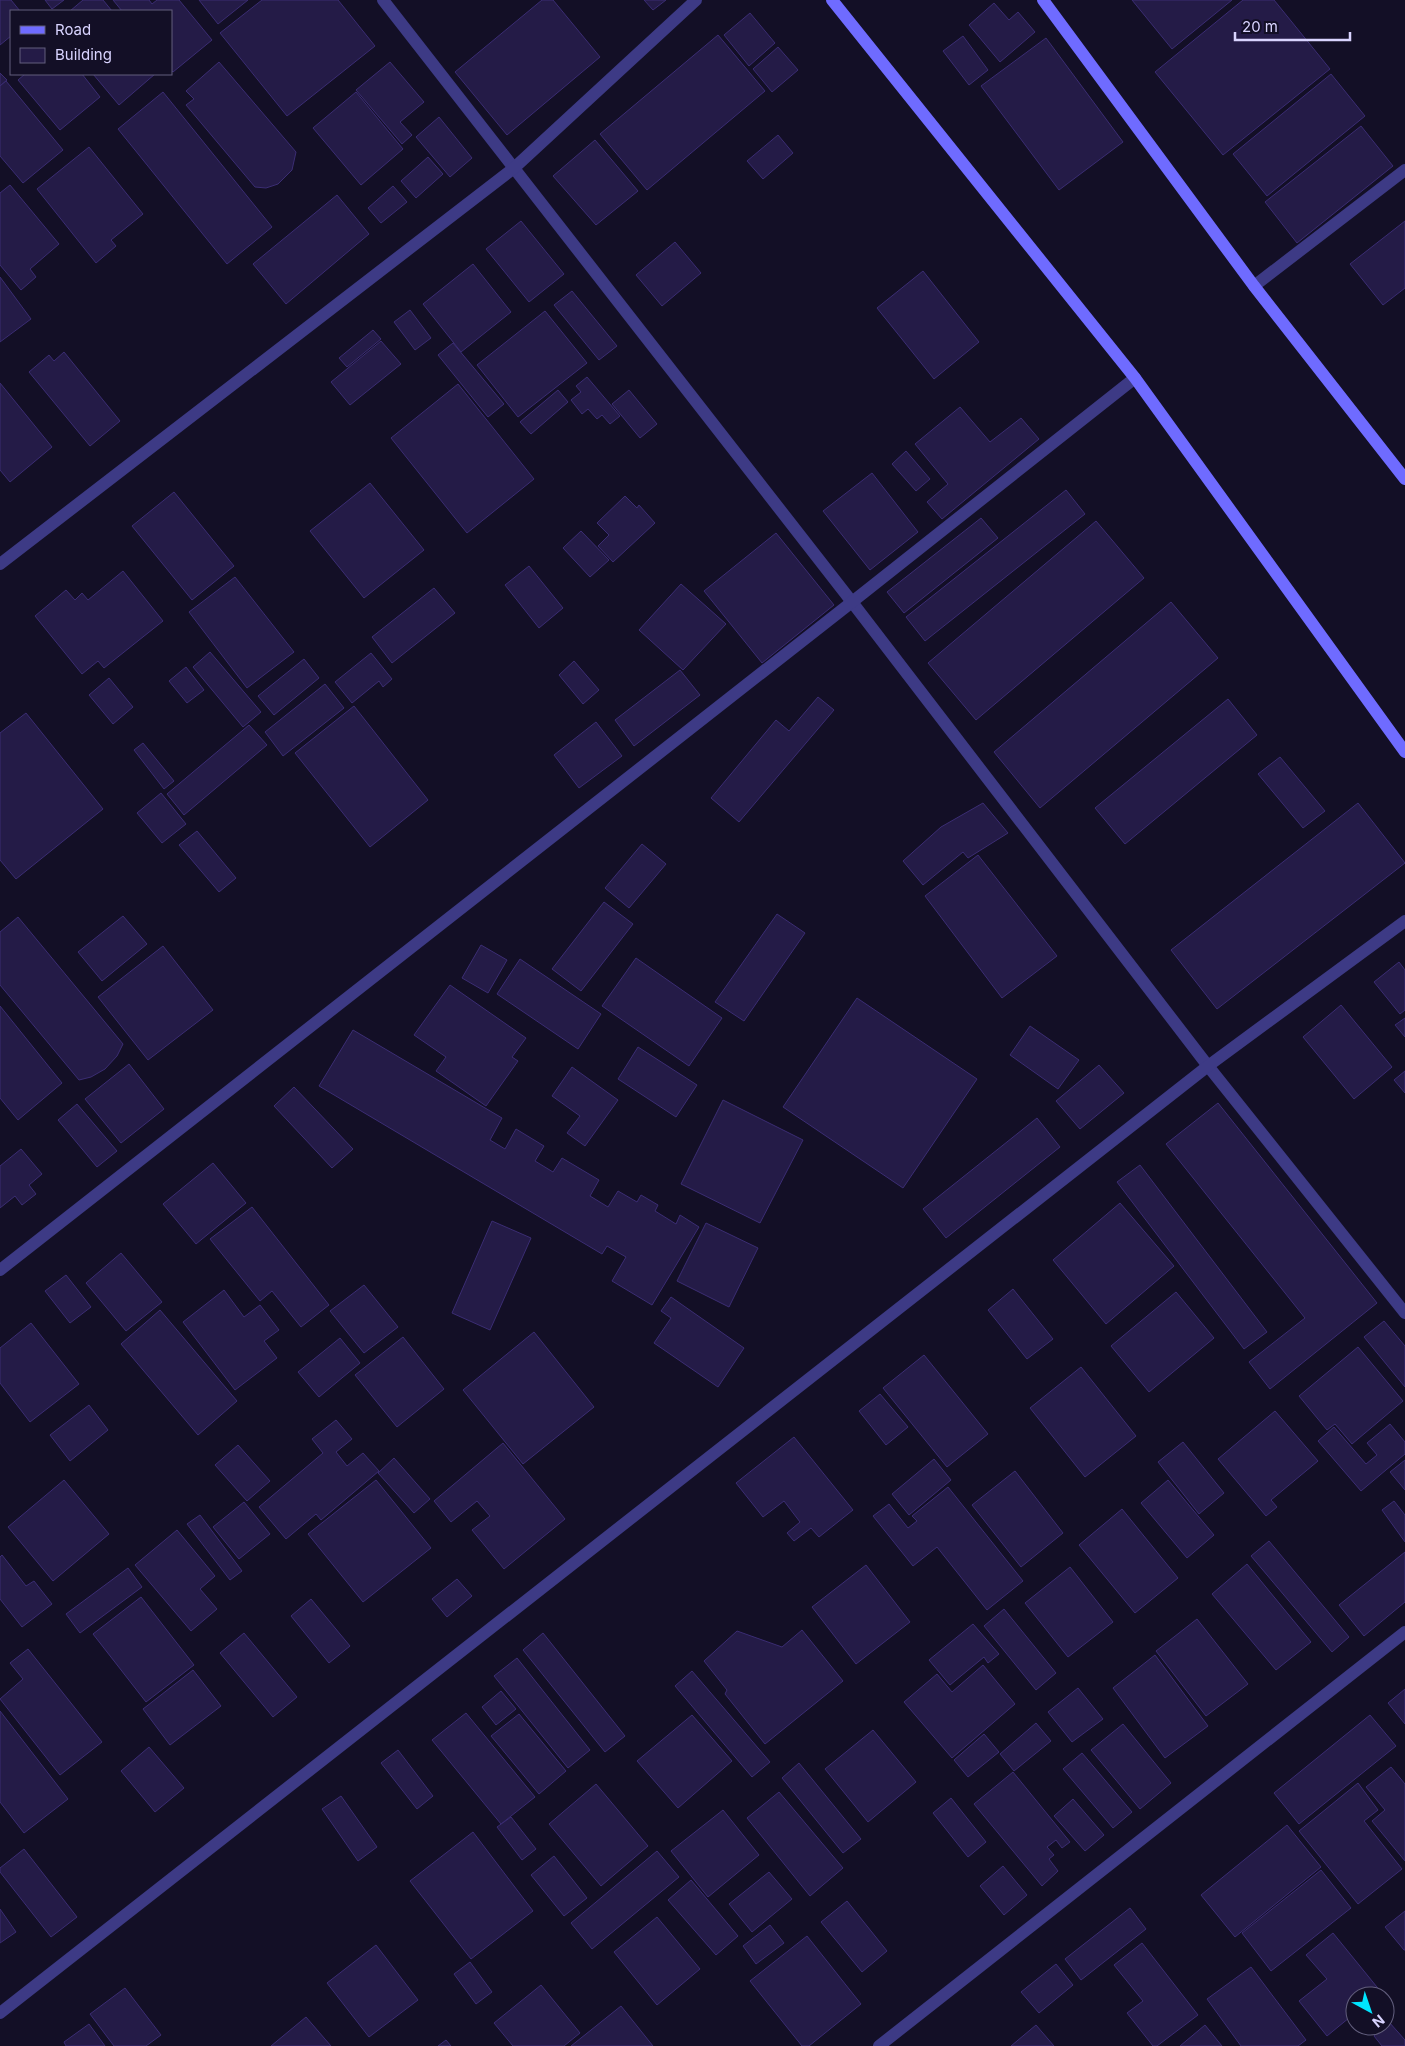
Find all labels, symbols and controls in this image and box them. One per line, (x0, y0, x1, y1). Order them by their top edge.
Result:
legend (10, 10, 172, 75)
scale bar (1235, 10, 1350, 42)
text: 20 m (1242, 17, 1278, 36)
text: Road (55, 20, 91, 39)
text: Building (55, 45, 112, 64)
north arrow (1345, 1986, 1395, 2036)
text: N (1369, 2011, 1388, 2031)

